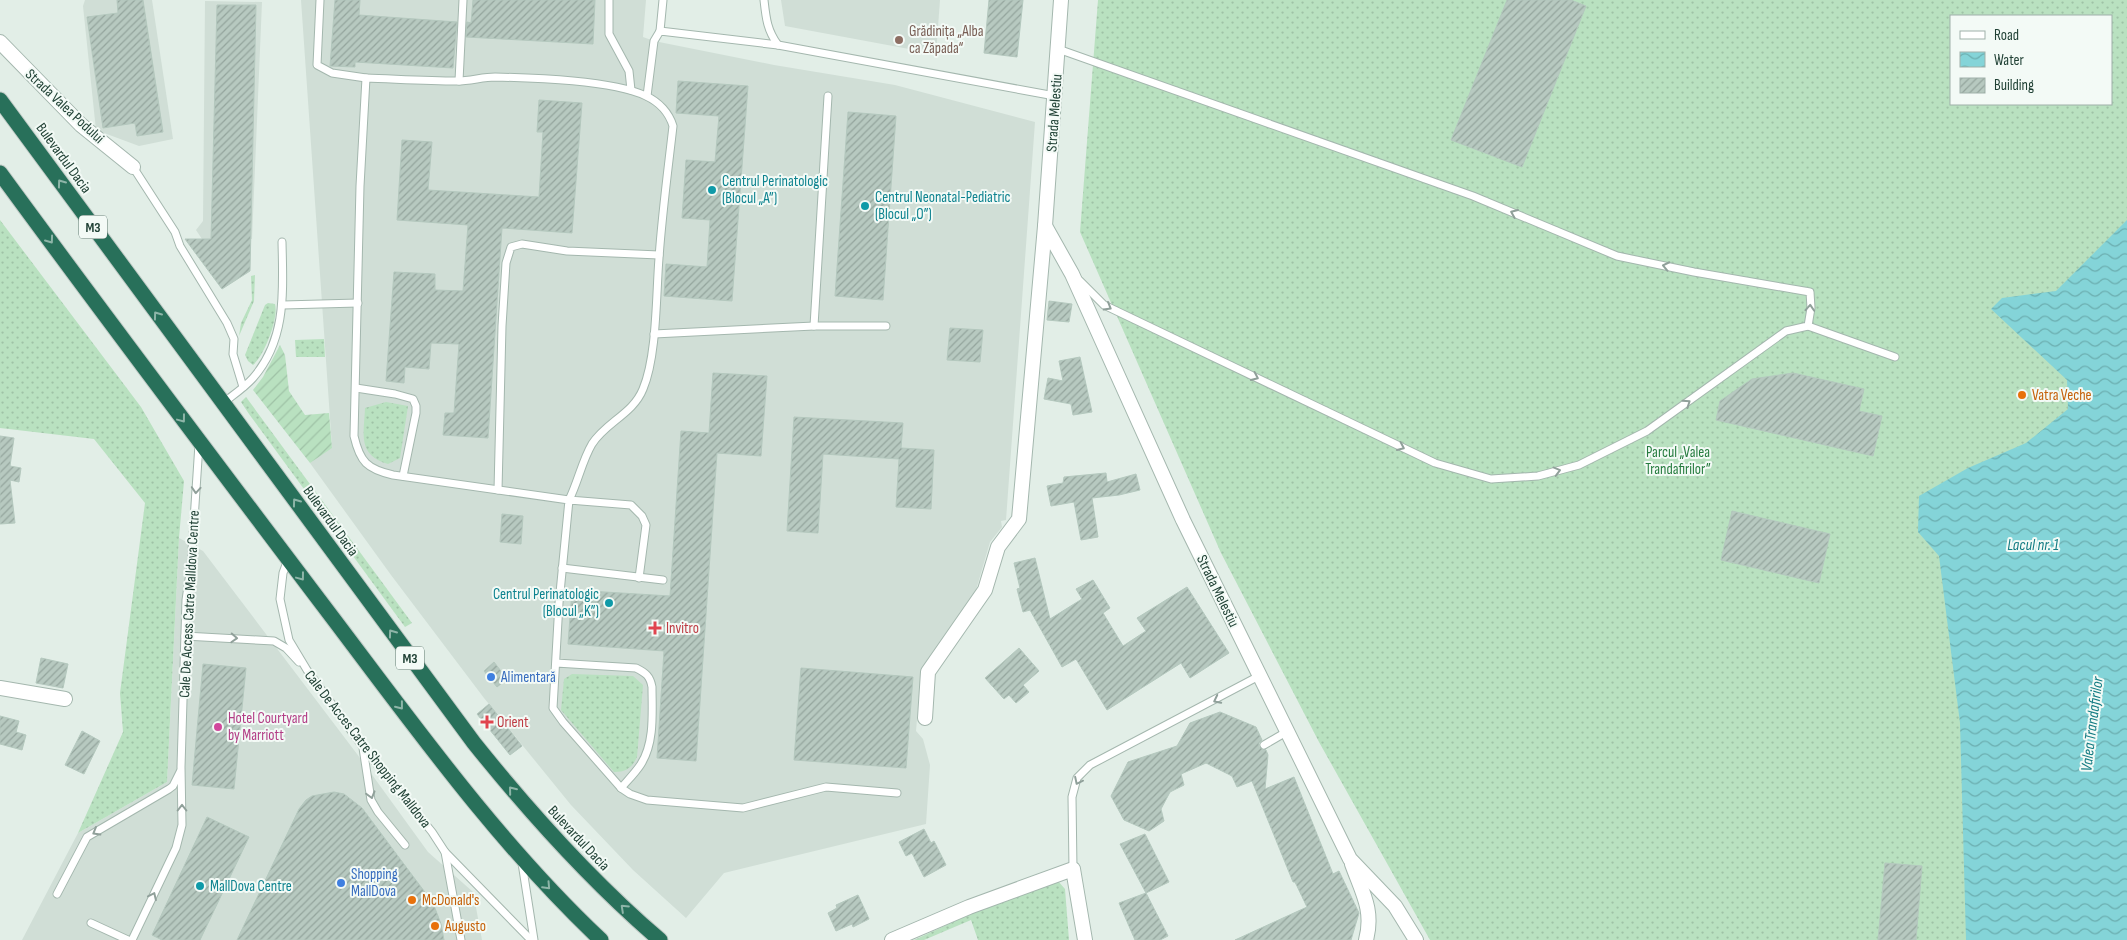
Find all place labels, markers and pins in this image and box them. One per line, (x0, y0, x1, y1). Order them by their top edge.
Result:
place label: Grădinița „Alba ca Zăpada“ (909, 22, 984, 58)
marker: Grădinița „Alba ca Zăpada“ (893, 34, 905, 46)
place label: Centrul Perinatologic (Blocul „A”) (722, 172, 828, 208)
marker: Centrul Perinatologic (Blocul „A”) (706, 184, 718, 196)
place label: Centrul Neonatal-Pediatric (Blocul „O”) (875, 188, 1011, 224)
marker: Centrul Neonatal-Pediatric (Blocul „O”) (859, 200, 871, 212)
place label: Vatra Veche (2032, 386, 2092, 405)
marker: Vatra Veche (2016, 389, 2028, 401)
place label: Centrul Perinatologic (Blocul „K”) (493, 585, 599, 621)
marker: Centrul Perinatologic (Blocul „K”) (603, 597, 615, 609)
place label: Invitro (666, 619, 699, 638)
marker: Invitro (648, 621, 662, 635)
place label: Alimentară (500, 668, 556, 687)
marker: Alimentară (485, 671, 497, 683)
place label: Hotel Courtyard by Marriott (228, 709, 308, 745)
place label: Orient (497, 713, 529, 732)
marker: Orient (481, 716, 493, 728)
marker: Hotel Courtyard by Marriott (212, 721, 224, 733)
place label: Shopping MallDova (351, 865, 398, 901)
place label: MallDova Centre (210, 877, 292, 896)
marker: Shopping MallDova (335, 877, 347, 889)
marker: MallDova Centre (194, 880, 206, 892)
place label: McDonald's (422, 891, 480, 910)
marker: McDonald's (406, 894, 418, 906)
place label: Augusto (444, 917, 486, 936)
marker: Augusto (429, 920, 441, 932)

